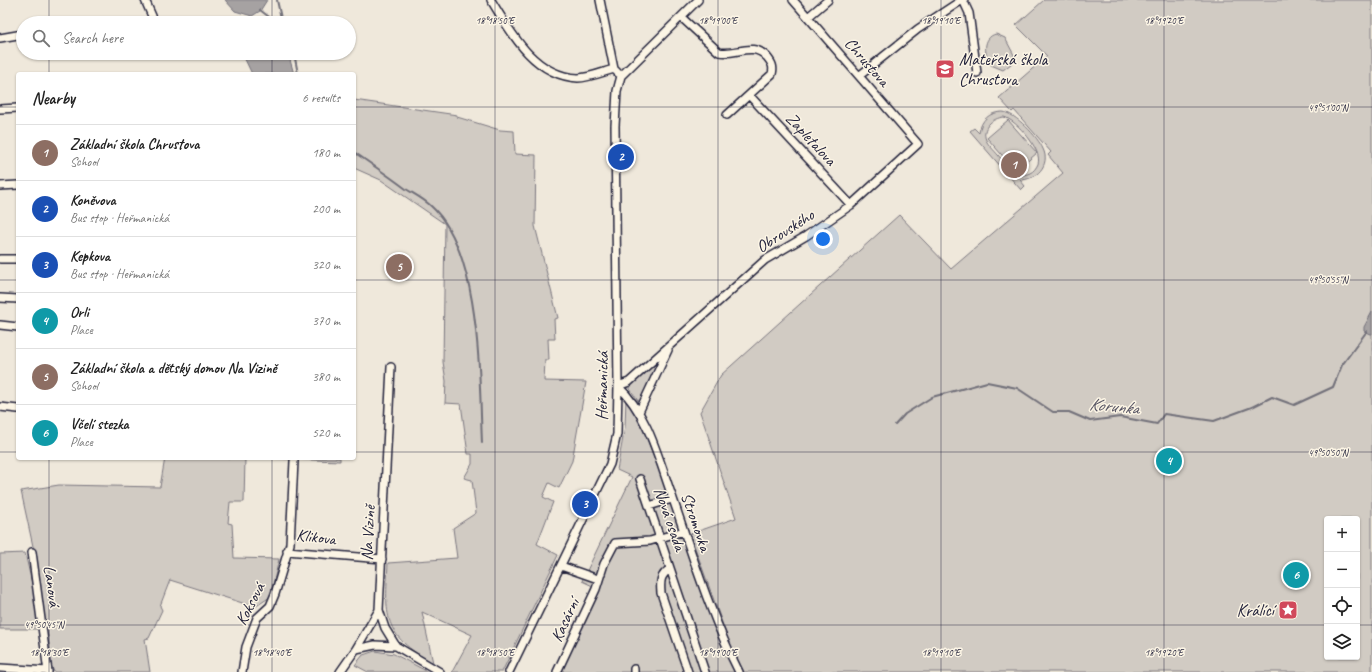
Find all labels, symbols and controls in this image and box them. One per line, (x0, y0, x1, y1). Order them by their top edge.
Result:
text: 18°18'50"E (476, 14, 516, 27)
text: 18°19'00"E (699, 14, 739, 27)
text: 18°19'10"E (922, 14, 962, 27)
text: 18°19'20"E (1145, 14, 1185, 27)
search box (16, 16, 356, 60)
icon: search (30, 27, 52, 49)
text: Search here (62, 29, 123, 48)
street label: Chrustova (840, 33, 895, 92)
place label: Mateřská škola Chrustova (959, 49, 1049, 90)
school or university icon: Mateřská škola Chrustova (934, 58, 956, 80)
text: Nearby (32, 88, 75, 109)
text: 6 results (302, 90, 340, 106)
text: 49°51'00"N (1308, 101, 1350, 114)
street label: Zapletalova (781, 108, 842, 171)
text: Základní škola Chrustova (70, 135, 199, 154)
pin: 2 (608, 142, 634, 172)
text: 1 (42, 145, 48, 161)
text: 180 m (312, 145, 340, 161)
pin: 1 (1001, 150, 1027, 180)
text: School (70, 154, 98, 170)
text: Koněvova (70, 191, 116, 210)
text: 2 (42, 201, 48, 217)
text: 200 m (312, 201, 340, 217)
street label: Obrovského (752, 204, 819, 258)
text: Bus stop · Heřmanická (70, 210, 169, 226)
your location (813, 229, 833, 249)
text: Kepkova (70, 247, 110, 266)
pin: 5 (386, 252, 412, 282)
text: 3 (42, 257, 48, 273)
text: 320 m (312, 257, 340, 273)
text: Bus stop · Heřmanická (70, 266, 169, 282)
text: 49°50'55"N (1308, 273, 1350, 286)
text: Orli (70, 303, 89, 322)
text: 4 (42, 313, 48, 329)
text: 370 m (312, 313, 340, 329)
text: Place (70, 322, 93, 338)
street label: Heřmanická (591, 350, 613, 421)
text: Základní škola a dětský domov Na Vizině (70, 359, 276, 378)
text: 5 (42, 369, 48, 385)
text: 380 m (312, 369, 340, 385)
text: School (70, 378, 98, 394)
water label: Korunka (1088, 393, 1142, 419)
text: Včelí stezka (70, 415, 129, 434)
text: 6 (42, 425, 48, 441)
text: 520 m (312, 425, 340, 441)
text: Place (70, 434, 93, 450)
pin: 4 (1156, 446, 1182, 476)
text: 49°50'50"N (1308, 446, 1350, 459)
street label: Nová osada (649, 485, 691, 555)
pin: 3 (572, 489, 598, 519)
street label: Stromovka (676, 490, 716, 556)
street label: Na Vizině (356, 503, 380, 561)
map controls (1324, 516, 1360, 660)
button: + (1324, 516, 1360, 552)
street label: Klikova (295, 524, 339, 550)
button: − (1324, 552, 1360, 588)
pin: 6 (1283, 560, 1309, 590)
street label: Lanová (39, 564, 65, 609)
street label: Koksová (231, 578, 270, 629)
button: locate (1324, 588, 1360, 624)
street label: Kasární (546, 592, 586, 645)
place icon: Králící (1277, 599, 1299, 621)
place label: Králící (1237, 600, 1278, 621)
text: 49°50'45"N (24, 618, 66, 631)
button: layers (1324, 624, 1360, 660)
text: 18°18'30"E (30, 646, 70, 659)
text: 18°18'40"E (253, 646, 293, 659)
text: 18°18'50"E (476, 646, 516, 659)
text: 18°19'00"E (699, 646, 739, 659)
text: 18°19'10"E (922, 646, 962, 659)
text: 18°19'20"E (1145, 646, 1185, 659)

